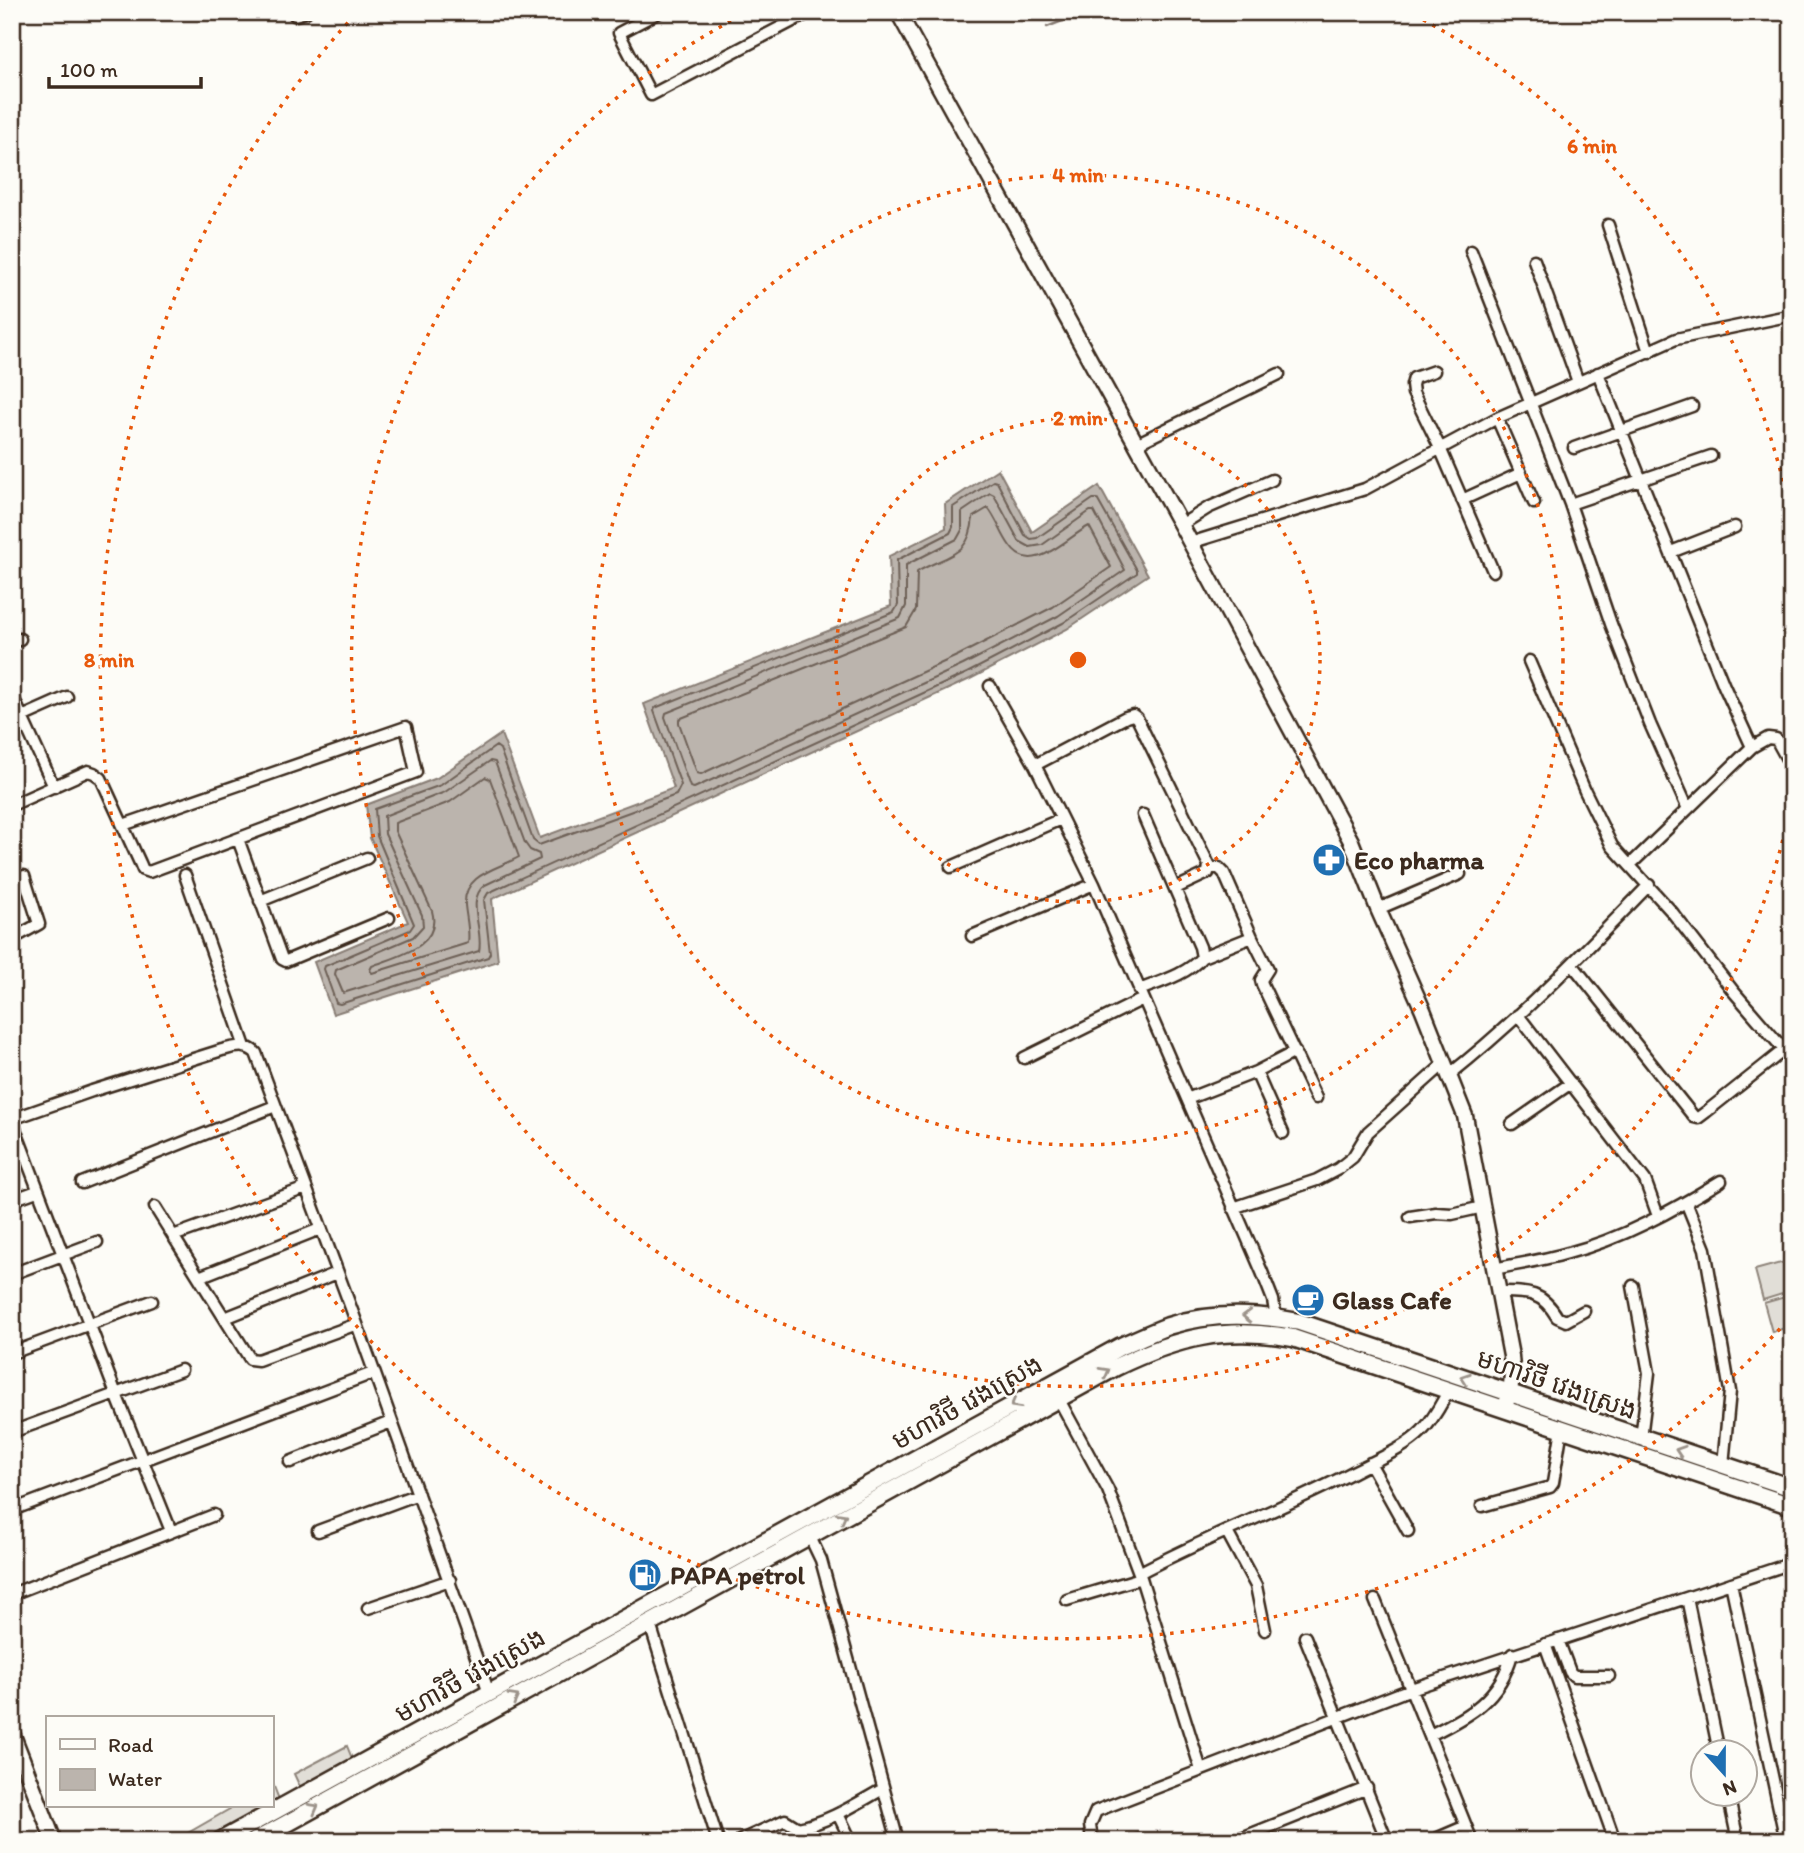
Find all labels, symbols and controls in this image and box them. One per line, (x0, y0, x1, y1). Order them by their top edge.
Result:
scale bar (49, 46, 201, 90)
text: 100 m (60, 57, 118, 82)
text: 6 min (1567, 133, 1618, 158)
text: 4 min (1052, 162, 1105, 187)
text: 2 min (1053, 405, 1104, 430)
text: 8 min (84, 647, 135, 672)
centre of rings (1066, 648, 1090, 672)
pharmacy icon: Eco pharma (1310, 841, 1348, 879)
place label: Eco pharma (1354, 844, 1484, 876)
cafe icon: Glass Cafe (1289, 1281, 1327, 1319)
place label: Glass Cafe (1332, 1284, 1452, 1316)
one-way arrow (1241, 1309, 1252, 1324)
street label: មហាវិថី វេងស្រេង (1473, 1342, 1641, 1426)
street label: មហាវិថី វេងស្រេង (886, 1348, 1048, 1456)
one-way arrow (1098, 1367, 1111, 1380)
one-way arrow (1459, 1372, 1472, 1386)
one-way arrow (1009, 1396, 1022, 1409)
one-way arrow (1675, 1445, 1687, 1459)
one-way arrow (834, 1512, 847, 1525)
fuel station icon: PAPA petrol (626, 1556, 664, 1594)
place label: PAPA petrol (670, 1559, 805, 1591)
street label: មហាវិថី វេងស្រេង (389, 1621, 551, 1729)
one-way arrow (506, 1693, 519, 1706)
legend (46, 1716, 273, 1808)
text: Road (108, 1732, 154, 1757)
north arrow (1688, 1738, 1758, 1808)
text: Water (108, 1766, 162, 1791)
text: N (1720, 1775, 1740, 1801)
one-way arrow (307, 1803, 320, 1816)

